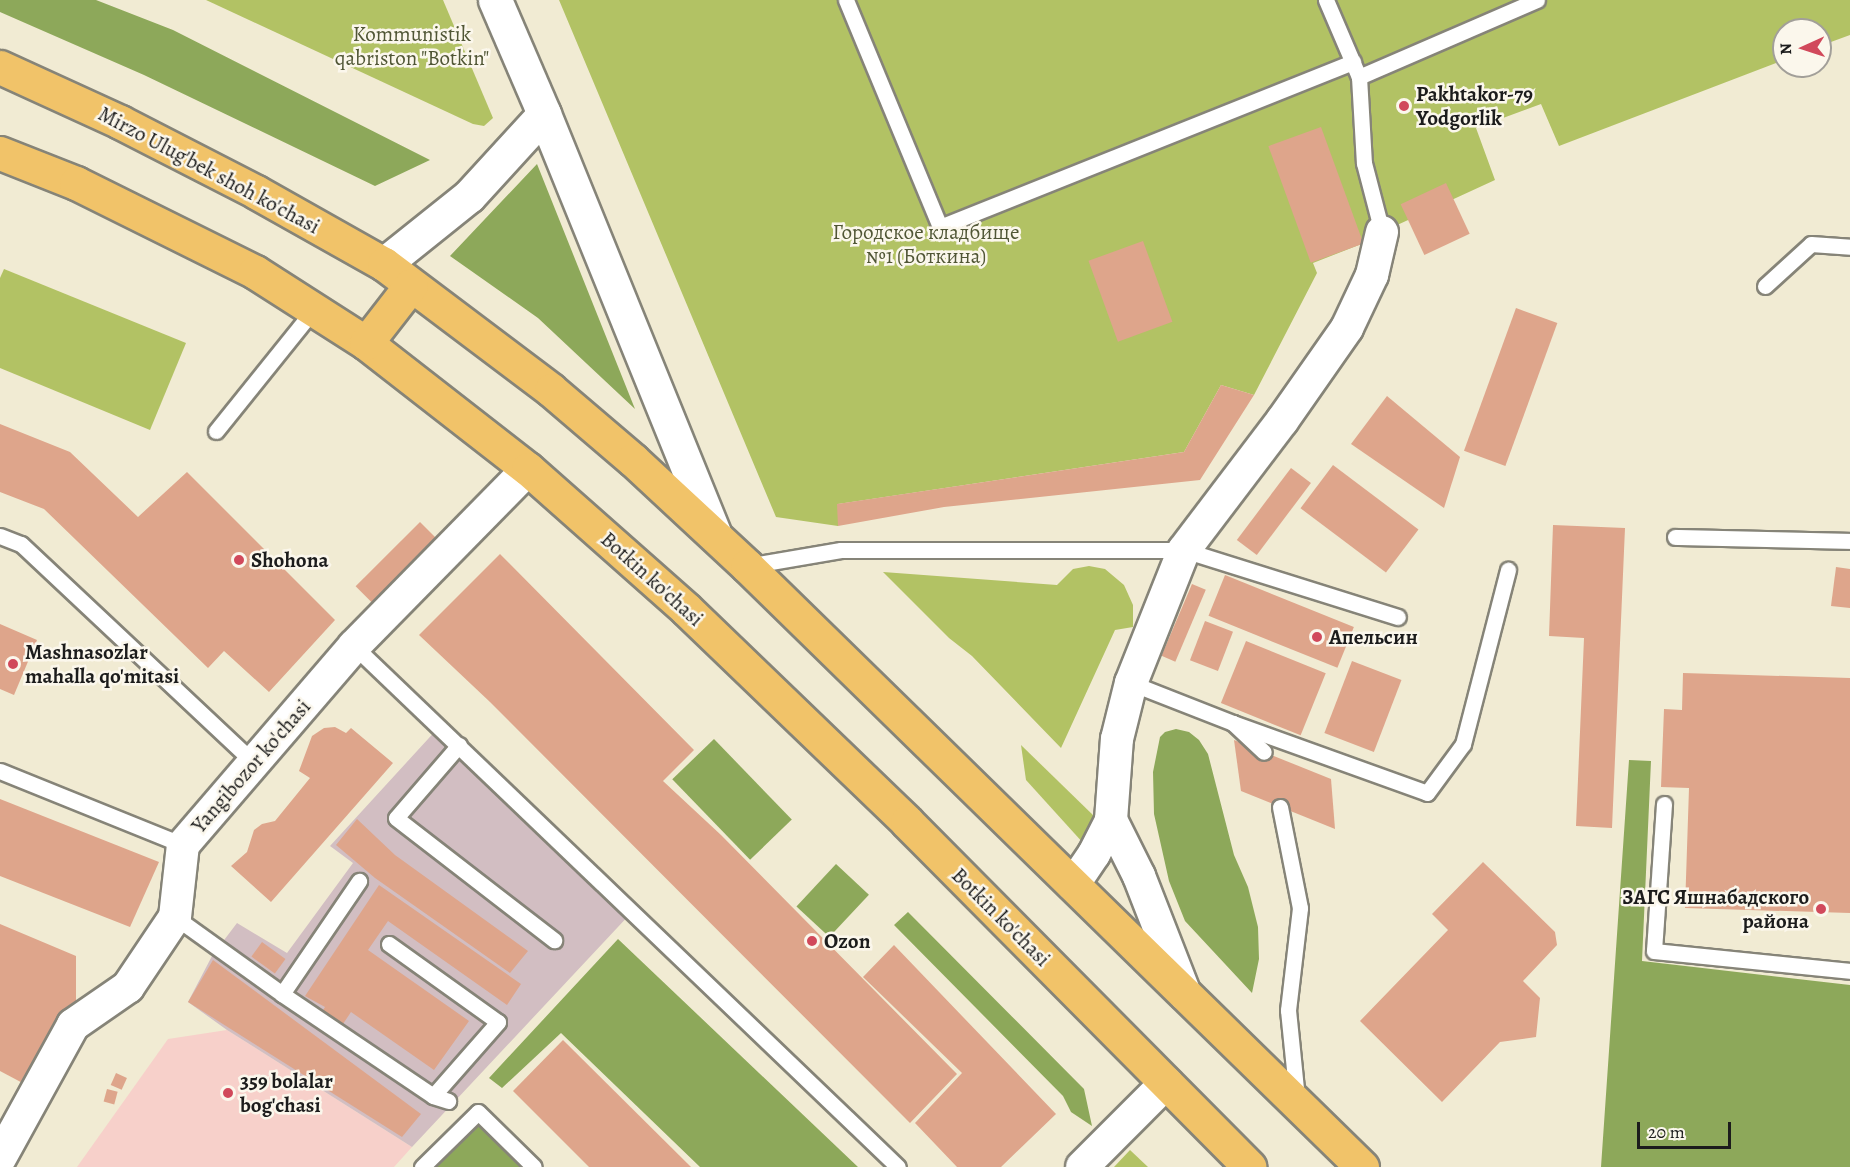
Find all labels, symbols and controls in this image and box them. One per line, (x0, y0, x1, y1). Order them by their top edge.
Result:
north arrow (1772, 18, 1832, 78)
park label: Kommunistik qabriston "Botkin" (334, 21, 490, 71)
text: N (1775, 42, 1797, 55)
place label: Pakhtakor-79 Yodgorlik (1416, 81, 1533, 131)
marker: Pakhtakor-79 Yodgorlik (1397, 99, 1411, 113)
street label: Mirzo Ulug'bek shoh ko'chasi (94, 101, 324, 239)
park label: Городское кладбище №1 (Боткина) (833, 219, 1019, 269)
street label: Botkin ko'chasi (596, 527, 708, 631)
place label: Shohona (251, 547, 329, 573)
marker: Shohona (232, 553, 246, 567)
place label: Апельсин (1329, 624, 1418, 650)
marker: Апельсин (1310, 630, 1324, 644)
place label: Mashnasozlar mahalla qo'mitasi (25, 639, 179, 689)
marker: Mashnasozlar mahalla qo'mitasi (6, 657, 20, 671)
street label: Yangibozor ko'chasi (186, 694, 316, 838)
street label: Botkin ko'chasi (947, 863, 1055, 971)
place label: ЗАГС Яшнабадского района (1622, 884, 1809, 934)
marker: ЗАГС Яшнабадского района (1814, 902, 1828, 916)
place label: Ozon (824, 928, 870, 954)
marker: Ozon (805, 934, 819, 948)
place label: 359 bolalar bog'chasi (240, 1068, 333, 1118)
marker: 359 bolalar bog'chasi (221, 1086, 235, 1100)
scale bar (1640, 1110, 1734, 1148)
text: 20 m (1648, 1120, 1685, 1144)

